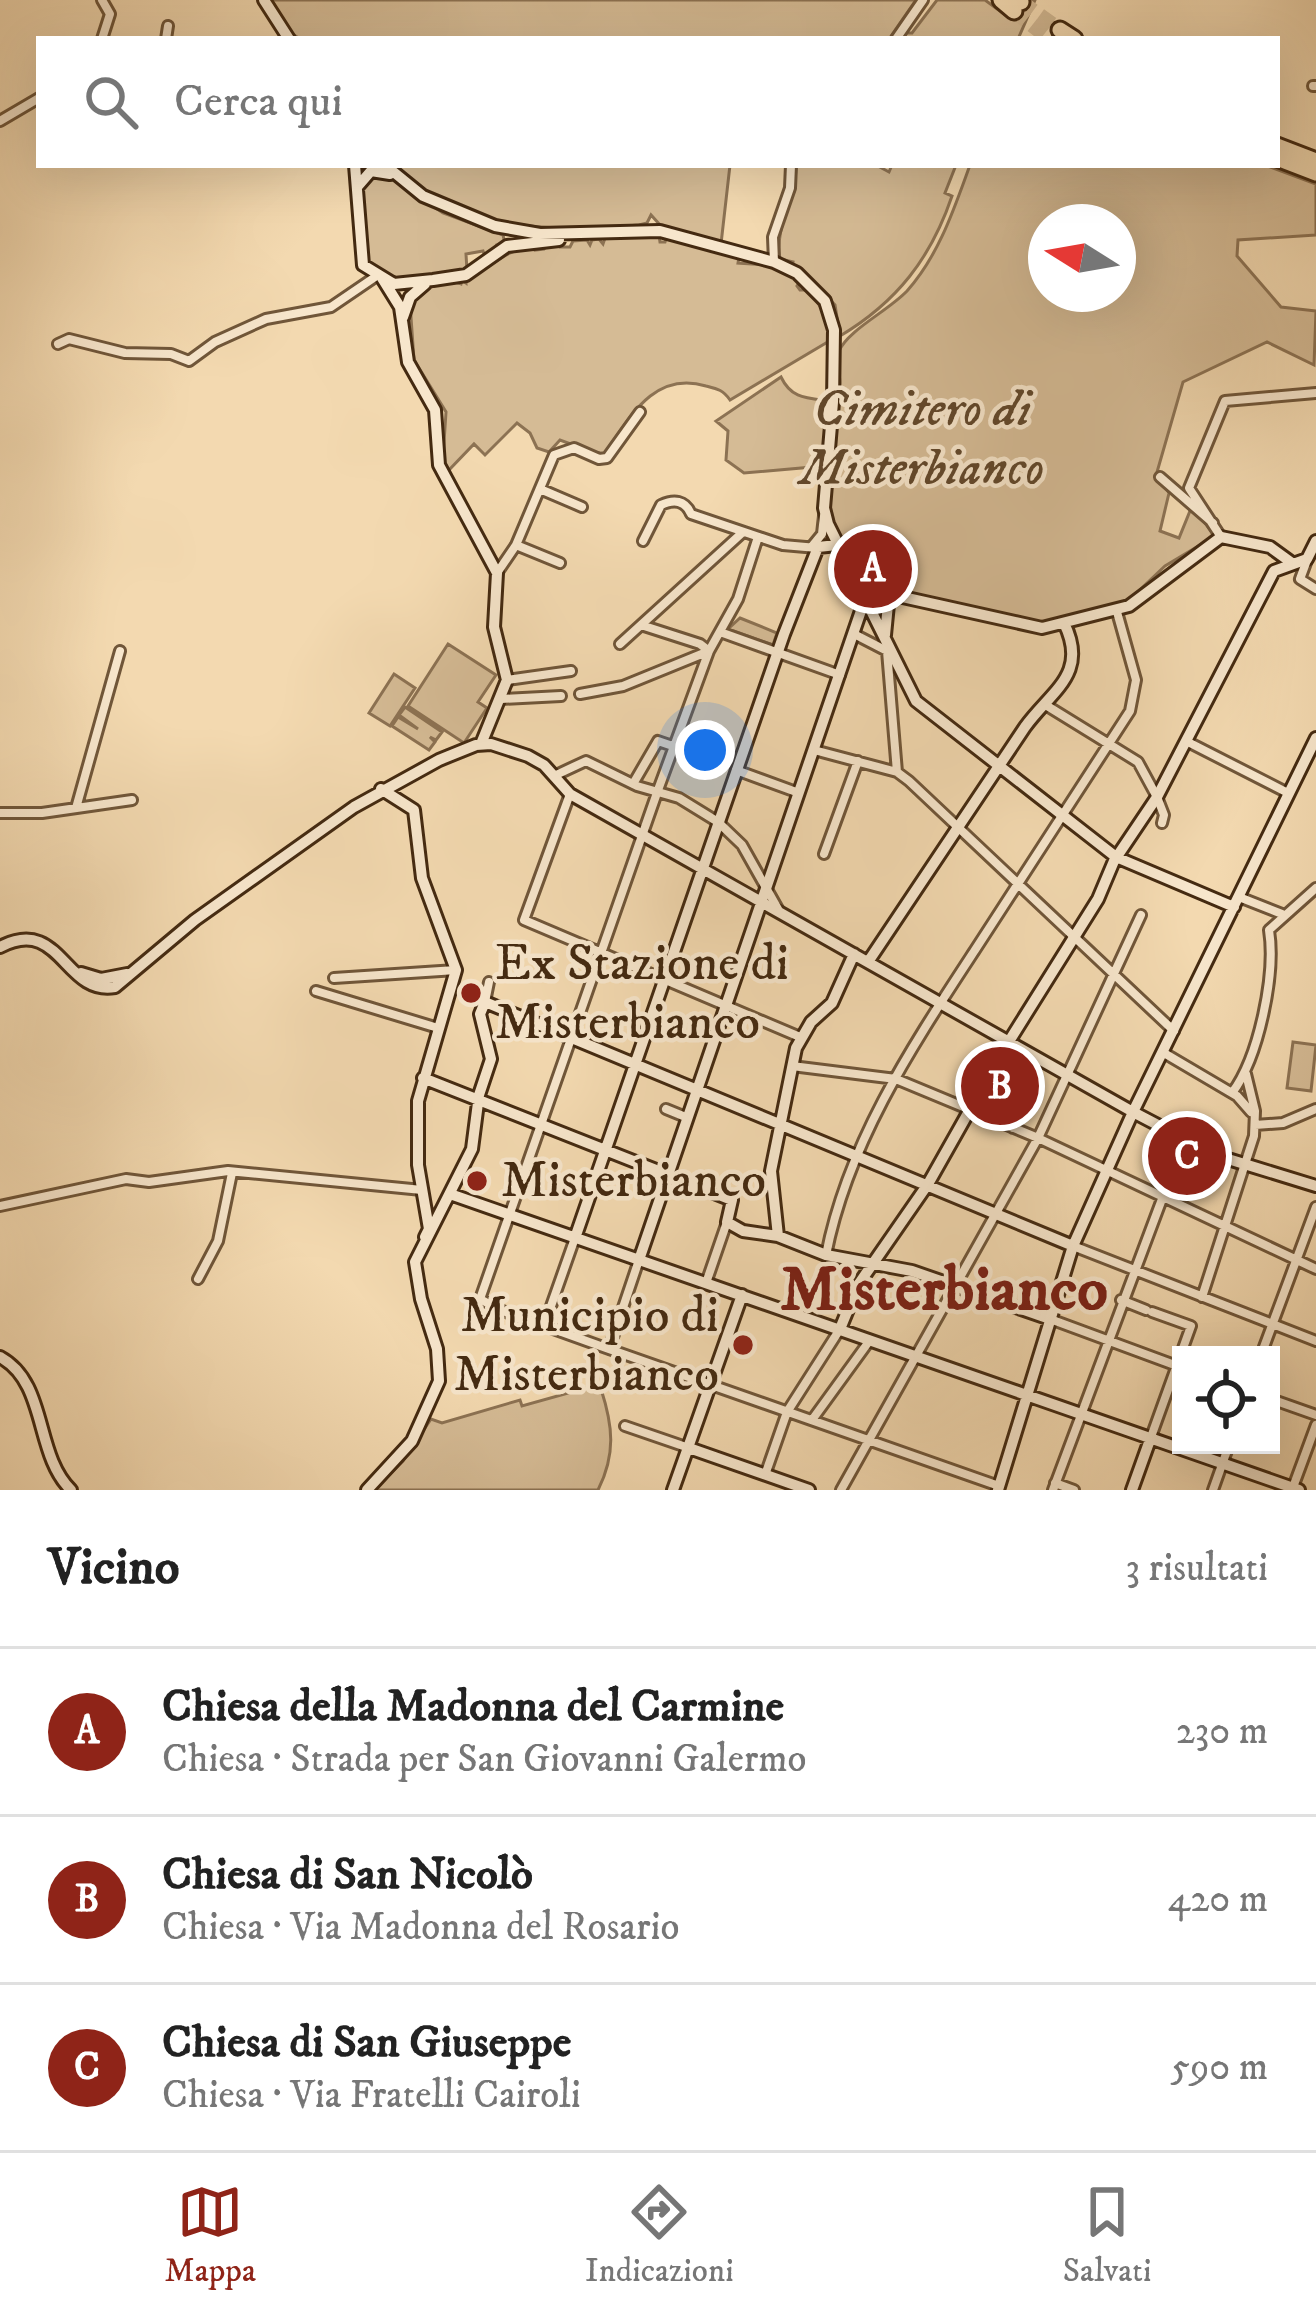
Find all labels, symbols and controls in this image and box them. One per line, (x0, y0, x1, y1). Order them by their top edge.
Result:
search box (36, 36, 1280, 168)
icon: search (78, 69, 144, 135)
text: Cerca qui (174, 74, 343, 130)
north arrow (1028, 204, 1136, 312)
park label: Cimitero di Misterbianco (797, 378, 1044, 501)
pin: A (834, 524, 912, 614)
your location (675, 720, 735, 780)
place label: Ex Stazione di Misterbianco (495, 932, 789, 1055)
marker: Ex Stazione di Misterbianco (458, 980, 484, 1006)
pin: B (961, 1041, 1039, 1131)
pin: C (1148, 1111, 1226, 1201)
place label: Misterbianco (501, 1149, 766, 1213)
marker: Misterbianco (464, 1168, 490, 1194)
district label: Misterbianco (780, 1252, 1108, 1330)
place label: Municipio di Misterbianco (454, 1284, 719, 1407)
marker: Municipio di Misterbianco (730, 1332, 756, 1358)
map controls (1172, 1346, 1280, 1454)
button: locate (1172, 1346, 1280, 1454)
text: Vicino (48, 1536, 179, 1600)
text: 3 risultati (1126, 1544, 1268, 1593)
text: Chiesa della Madonna del Carmine (162, 1679, 784, 1735)
text: A (75, 1707, 99, 1756)
text: 230 m (1176, 1707, 1268, 1756)
text: Chiesa · Strada per San Giovanni Galermo (162, 1735, 806, 1784)
text: Chiesa di San Nicolò (162, 1847, 533, 1903)
text: B (75, 1875, 99, 1924)
text: 420 m (1168, 1875, 1268, 1924)
text: Chiesa · Via Madonna del Rosario (162, 1903, 680, 1952)
text: Chiesa di San Giuseppe (162, 2015, 571, 2071)
text: C (74, 2043, 100, 2092)
text: 590 m (1171, 2043, 1268, 2092)
text: Chiesa · Via Fratelli Cairoli (162, 2071, 581, 2120)
tab: Mappa (165, 2179, 256, 2292)
tab: Indicazioni (585, 2179, 734, 2292)
tab: Salvati (1063, 2179, 1151, 2292)

